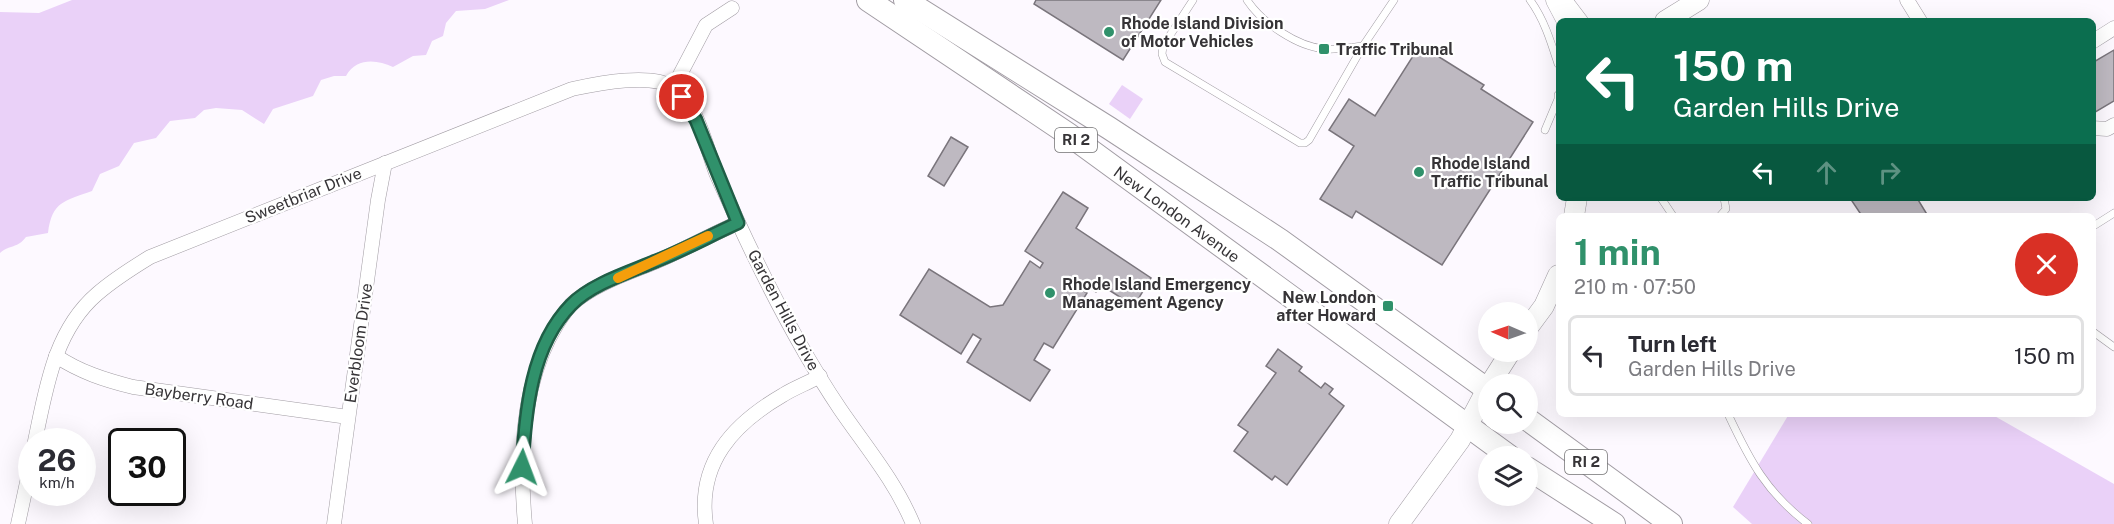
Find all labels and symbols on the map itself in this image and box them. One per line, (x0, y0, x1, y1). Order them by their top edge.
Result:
place label: Rhode Island Division of Motor Vehicles (1121, 14, 1284, 51)
marker: Rhode Island Division of Motor Vehicles (1102, 25, 1116, 39)
place label: Traffic Tribunal (1336, 40, 1454, 59)
marker: Traffic Tribunal (1317, 42, 1331, 56)
pin (656, 71, 707, 122)
road number: RI 2 (1055, 128, 1097, 152)
place label: Rhode Island Traffic Tribunal (1431, 154, 1549, 191)
street label: New London Avenue (1110, 162, 1243, 266)
street label: Sweetbriar Drive (242, 163, 364, 228)
marker: Rhode Island Traffic Tribunal (1412, 165, 1426, 179)
street label: Garden Hills Drive (744, 247, 823, 374)
place label: Rhode Island Emergency Management Agency (1062, 275, 1251, 312)
street label: Everbloom Drive (341, 282, 376, 404)
marker: Rhode Island Emergency Management Agency (1043, 286, 1057, 300)
place label: New London after Howard (1276, 288, 1376, 325)
marker: New London after Howard (1381, 299, 1395, 313)
north arrow (1478, 302, 1538, 362)
street label: Bayberry Road (143, 379, 254, 414)
speed limit sign: 30 (108, 428, 186, 506)
position arrow (490, 435, 554, 499)
road number: RI 2 (1565, 450, 1607, 474)

